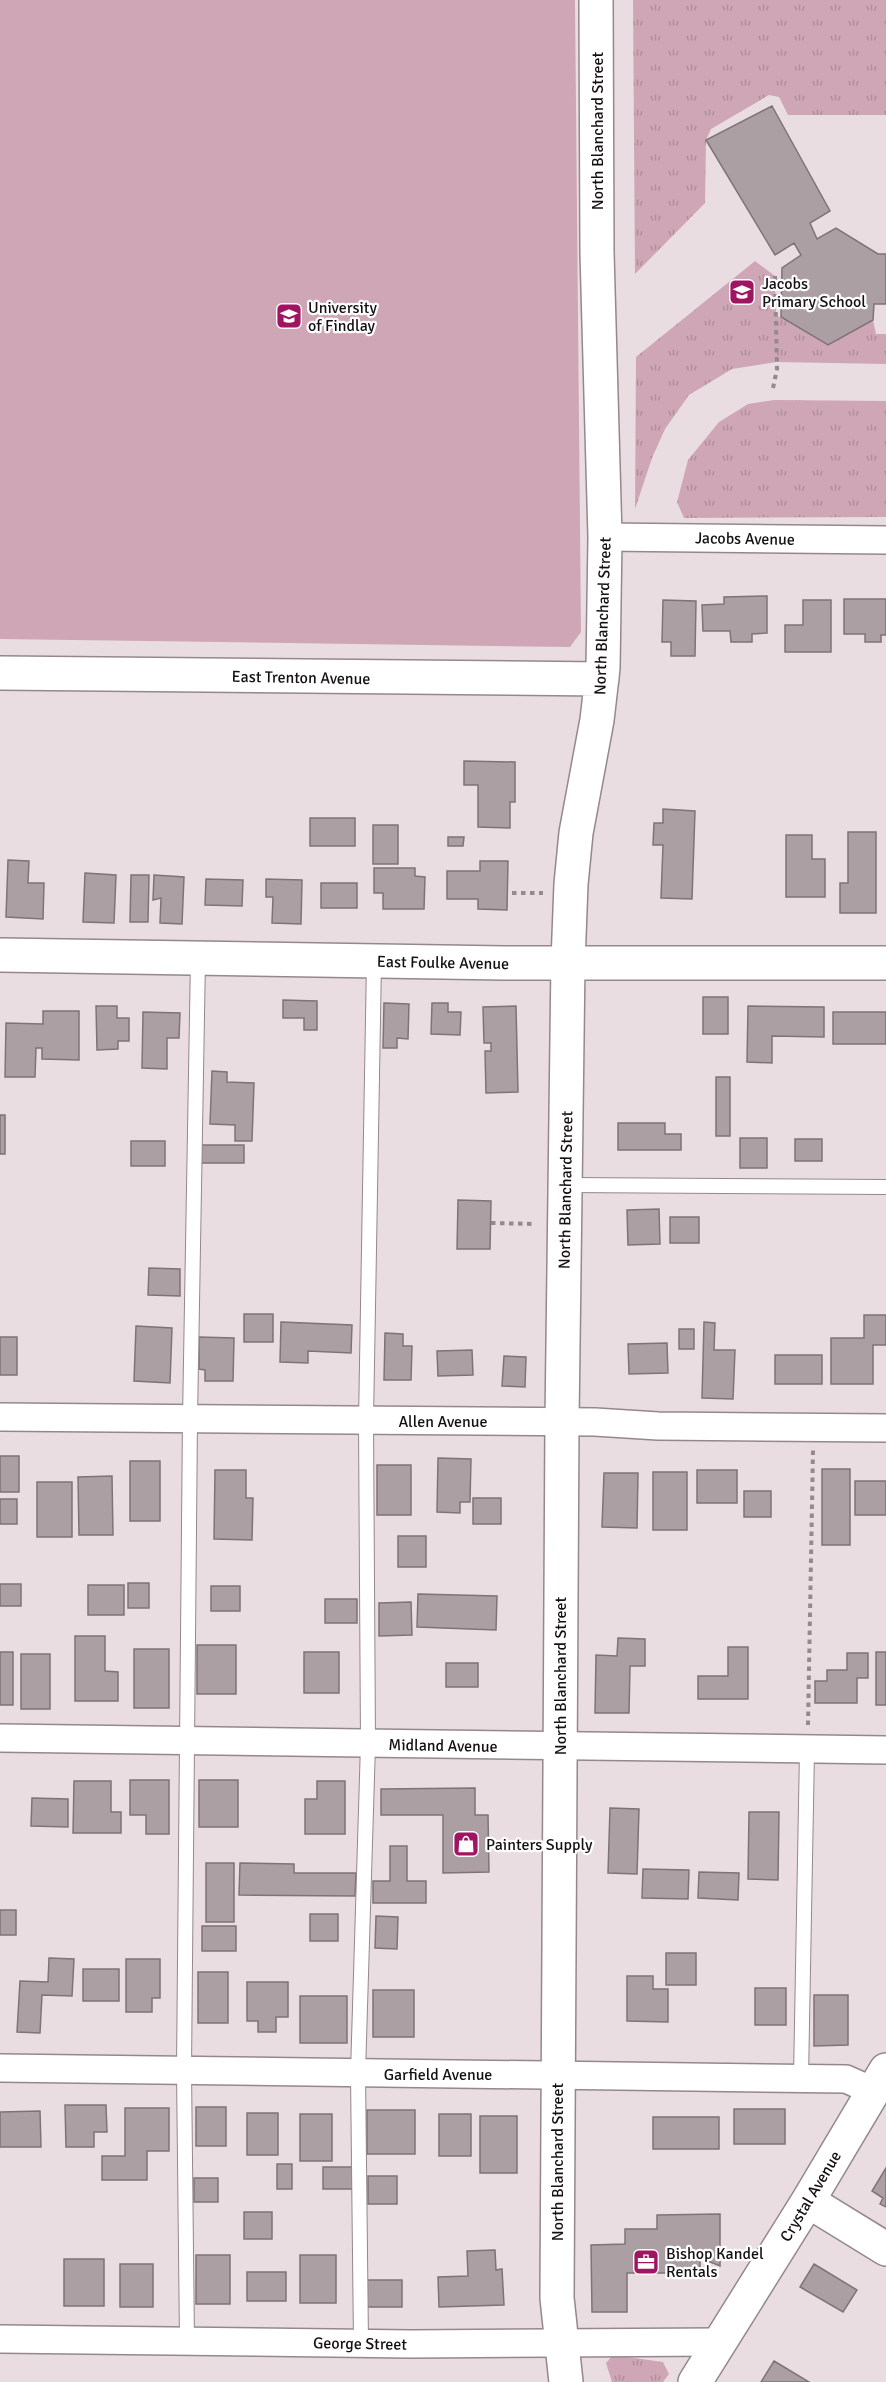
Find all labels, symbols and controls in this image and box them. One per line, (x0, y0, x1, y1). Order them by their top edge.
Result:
street label: North Blanchard Street (588, 51, 608, 210)
place label: Jacobs Primary School (762, 274, 866, 312)
school or university icon: Jacobs Primary School (727, 277, 757, 307)
place label: University of Findlay (308, 298, 378, 336)
school or university icon: University of Findlay (274, 301, 304, 331)
street label: Jacobs Avenue (695, 528, 795, 550)
street label: North Blanchard Street (590, 536, 616, 695)
street label: East Trenton Avenue (231, 667, 370, 689)
street label: East Foulke Avenue (377, 952, 509, 974)
street label: North Blanchard Street (555, 1110, 577, 1269)
street label: Allen Avenue (399, 1412, 488, 1432)
street label: North Blanchard Street (551, 1596, 571, 1755)
street label: Midland Avenue (388, 1735, 498, 1757)
shop icon: Painters Supply (451, 1829, 481, 1859)
place label: Painters Supply (486, 1835, 593, 1855)
street label: Garfield Avenue (384, 2065, 492, 2085)
street label: North Blanchard Street (548, 2082, 568, 2241)
street label: Crystal Avenue (776, 2147, 846, 2246)
place label: Bishop Kandel Rentals (666, 2244, 764, 2282)
office icon: Bishop Kandel Rentals (631, 2247, 661, 2277)
street label: George Street (313, 2333, 408, 2355)

